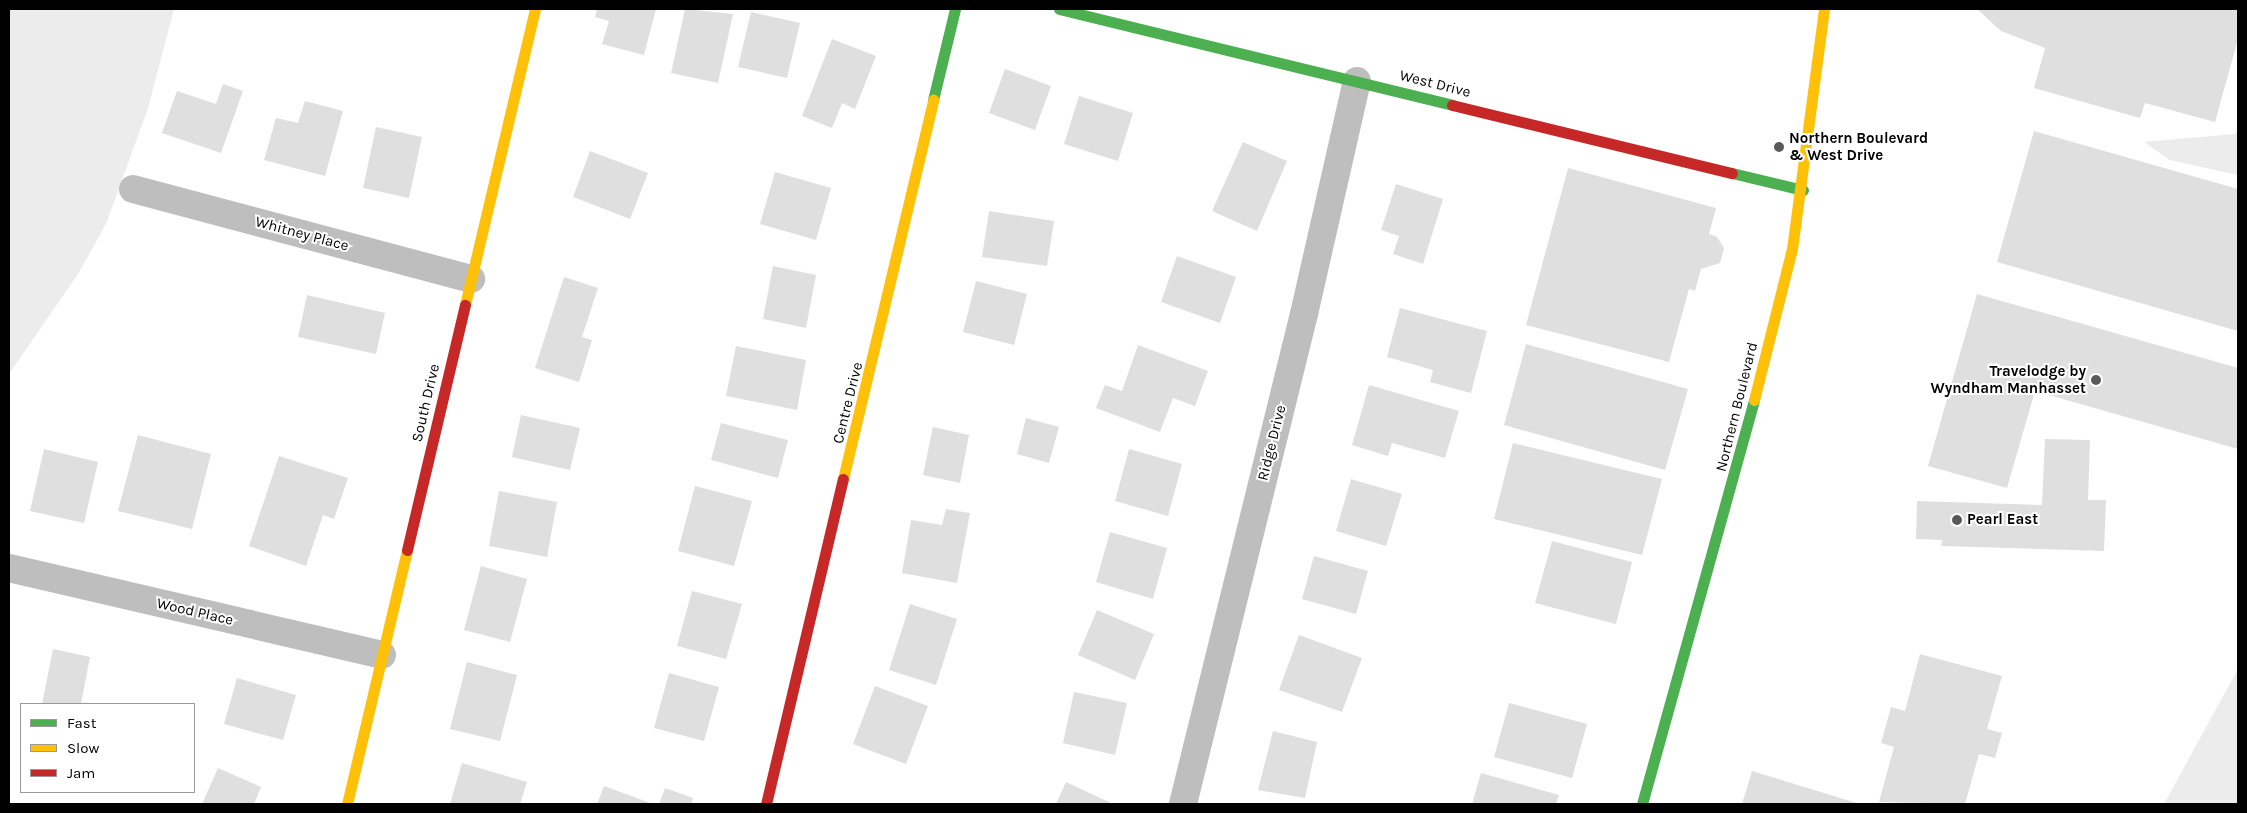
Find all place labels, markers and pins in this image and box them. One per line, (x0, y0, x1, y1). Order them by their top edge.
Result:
place label: Northern Boulevard & West Drive (1789, 129, 1928, 164)
marker: Northern Boulevard & West Drive (1773, 141, 1785, 153)
place label: Travelodge by Wyndham Manhasset (1930, 362, 2086, 397)
marker: Travelodge by Wyndham Manhasset (2090, 374, 2102, 386)
place label: Pearl East (1967, 511, 2038, 529)
marker: Pearl East (1951, 514, 1963, 526)

